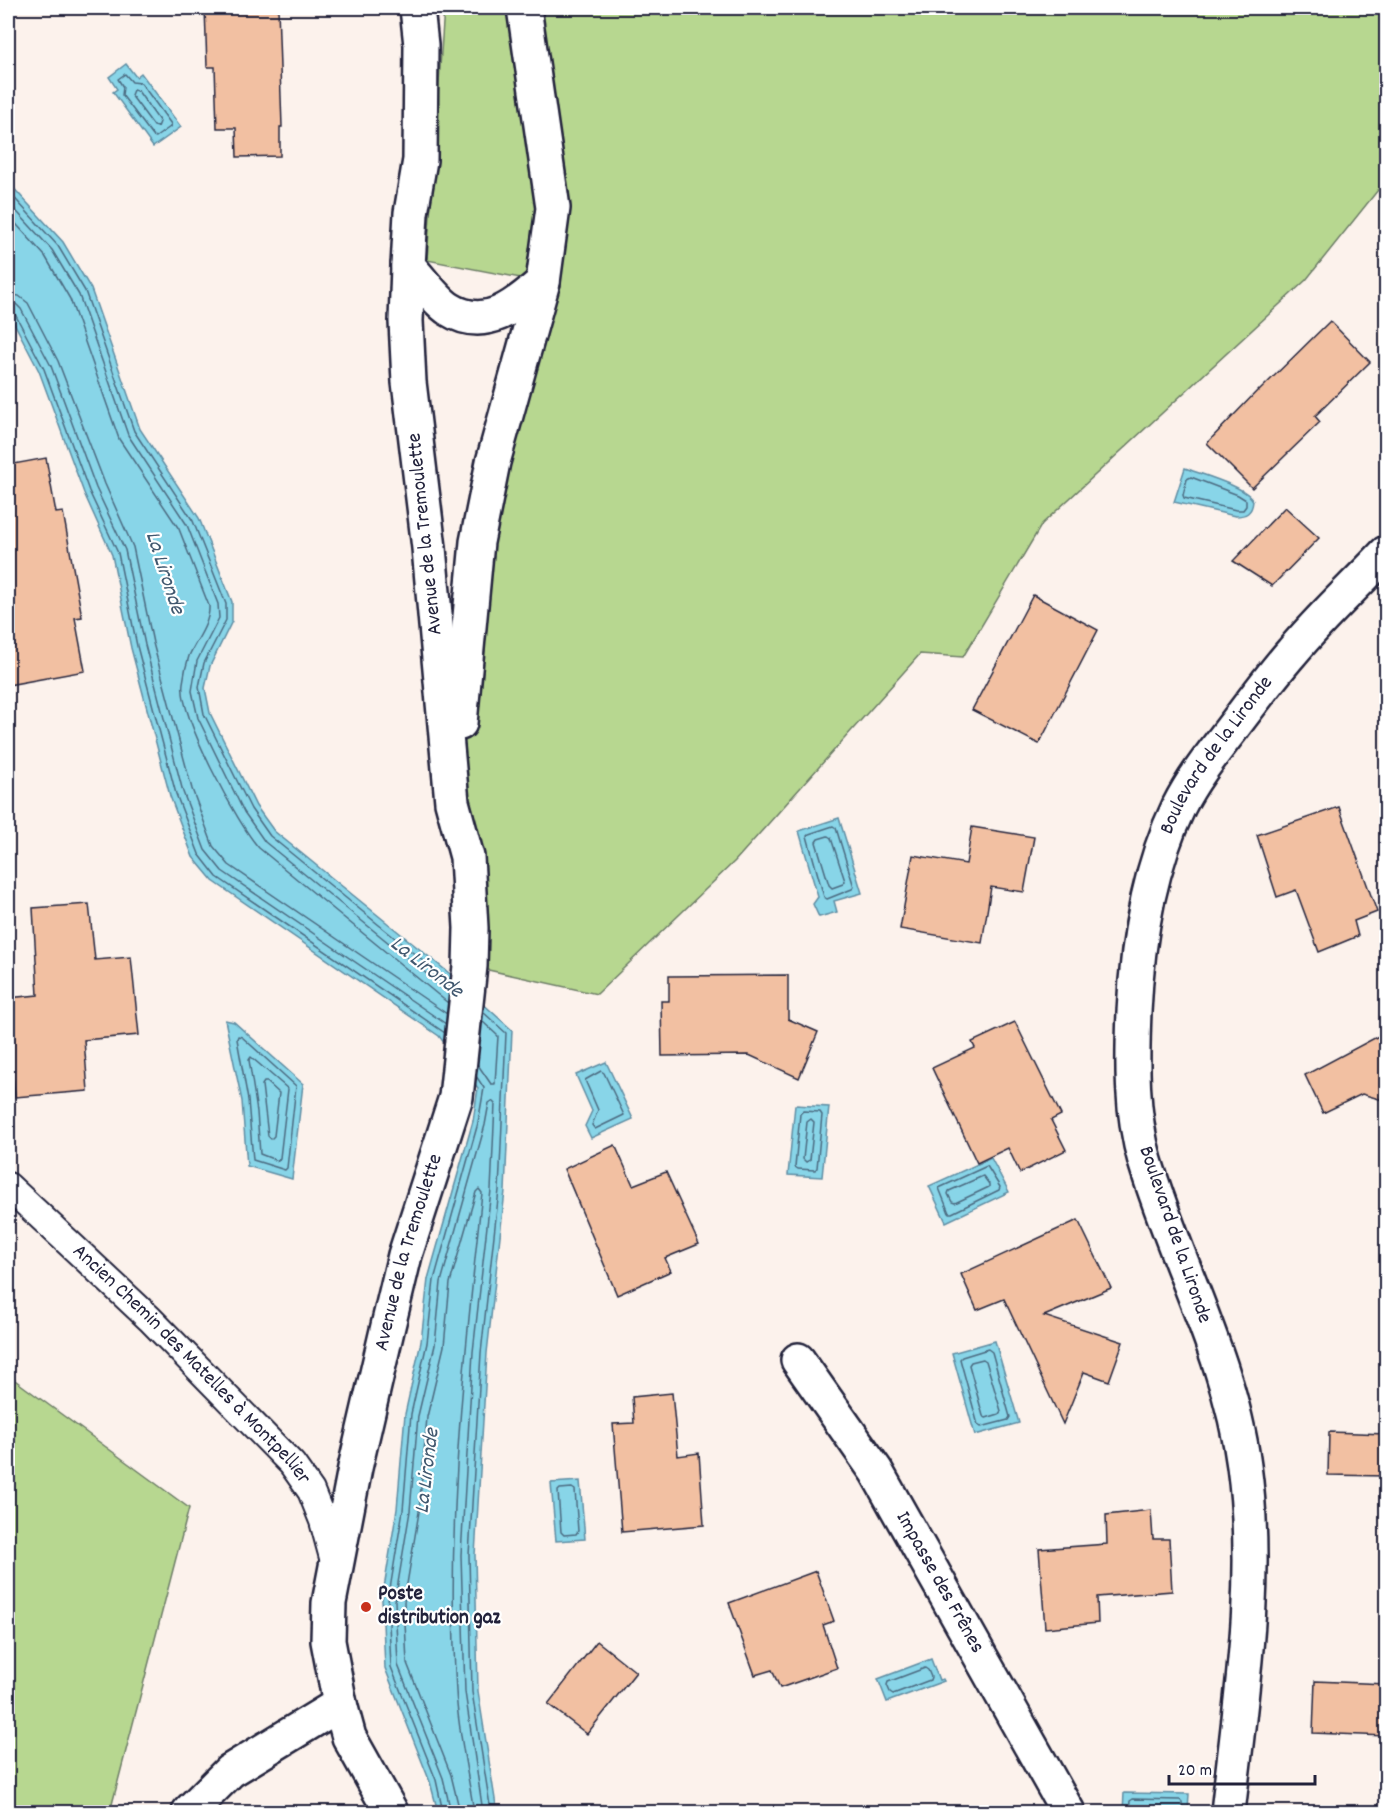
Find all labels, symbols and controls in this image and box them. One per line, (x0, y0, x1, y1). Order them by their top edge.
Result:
street label: Avenue de la Tremoulette (400, 431, 452, 637)
water label: La Lironde (136, 528, 192, 620)
street label: Boulevard de la Lironde (1153, 670, 1281, 839)
water label: La Lironde (383, 929, 470, 1007)
street label: Boulevard de la Lironde (1130, 1142, 1218, 1328)
street label: Avenue de la Tremoulette (368, 1150, 452, 1354)
street label: Ancien Chemin des Matelles à Montpellier (65, 1238, 317, 1491)
water label: La Lironde (407, 1425, 449, 1515)
street label: Impasse des Frênes (887, 1506, 991, 1659)
place label: Poste distribution gaz (378, 1580, 502, 1634)
marker: Poste distribution gaz (359, 1600, 373, 1614)
scale bar (1169, 1748, 1314, 1786)
text: 20 m (1178, 1759, 1212, 1784)

